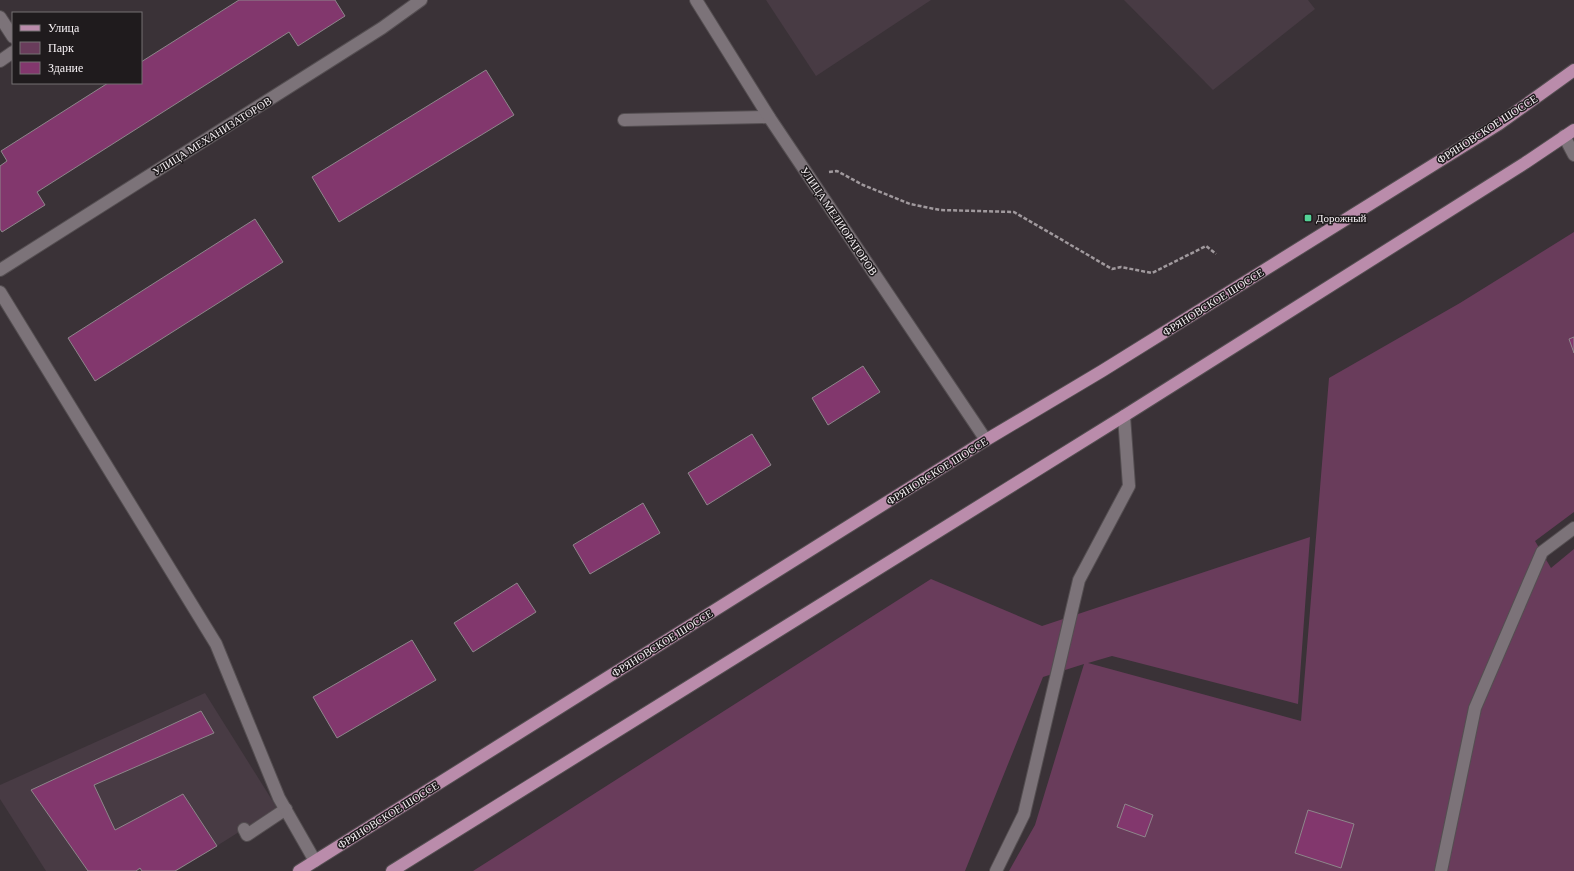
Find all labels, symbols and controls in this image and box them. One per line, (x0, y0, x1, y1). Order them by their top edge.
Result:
legend (12, 12, 142, 84)
text: Улица (48, 21, 80, 35)
text: Парк (48, 41, 74, 55)
text: Здание (48, 61, 83, 75)
street label: ФРЯНОВСКОЕ ШОССЕ (1435, 92, 1540, 166)
street label: УЛИЦА МЕХАНИЗАТОРОВ (151, 95, 273, 177)
street label: УЛИЦА МЕЛИОРАТОРОВ (798, 165, 880, 277)
place label: Дорожный (1316, 212, 1367, 224)
marker: Дорожный (1303, 213, 1313, 223)
street label: ФРЯНОВСКОЕ ШОССЕ (1160, 266, 1266, 338)
street label: ФРЯНОВСКОЕ ШОССЕ (884, 435, 990, 507)
street label: ФРЯНОВСКОЕ ШОССЕ (609, 607, 715, 679)
street label: ФРЯНОВСКОЕ ШОССЕ (335, 779, 441, 851)

